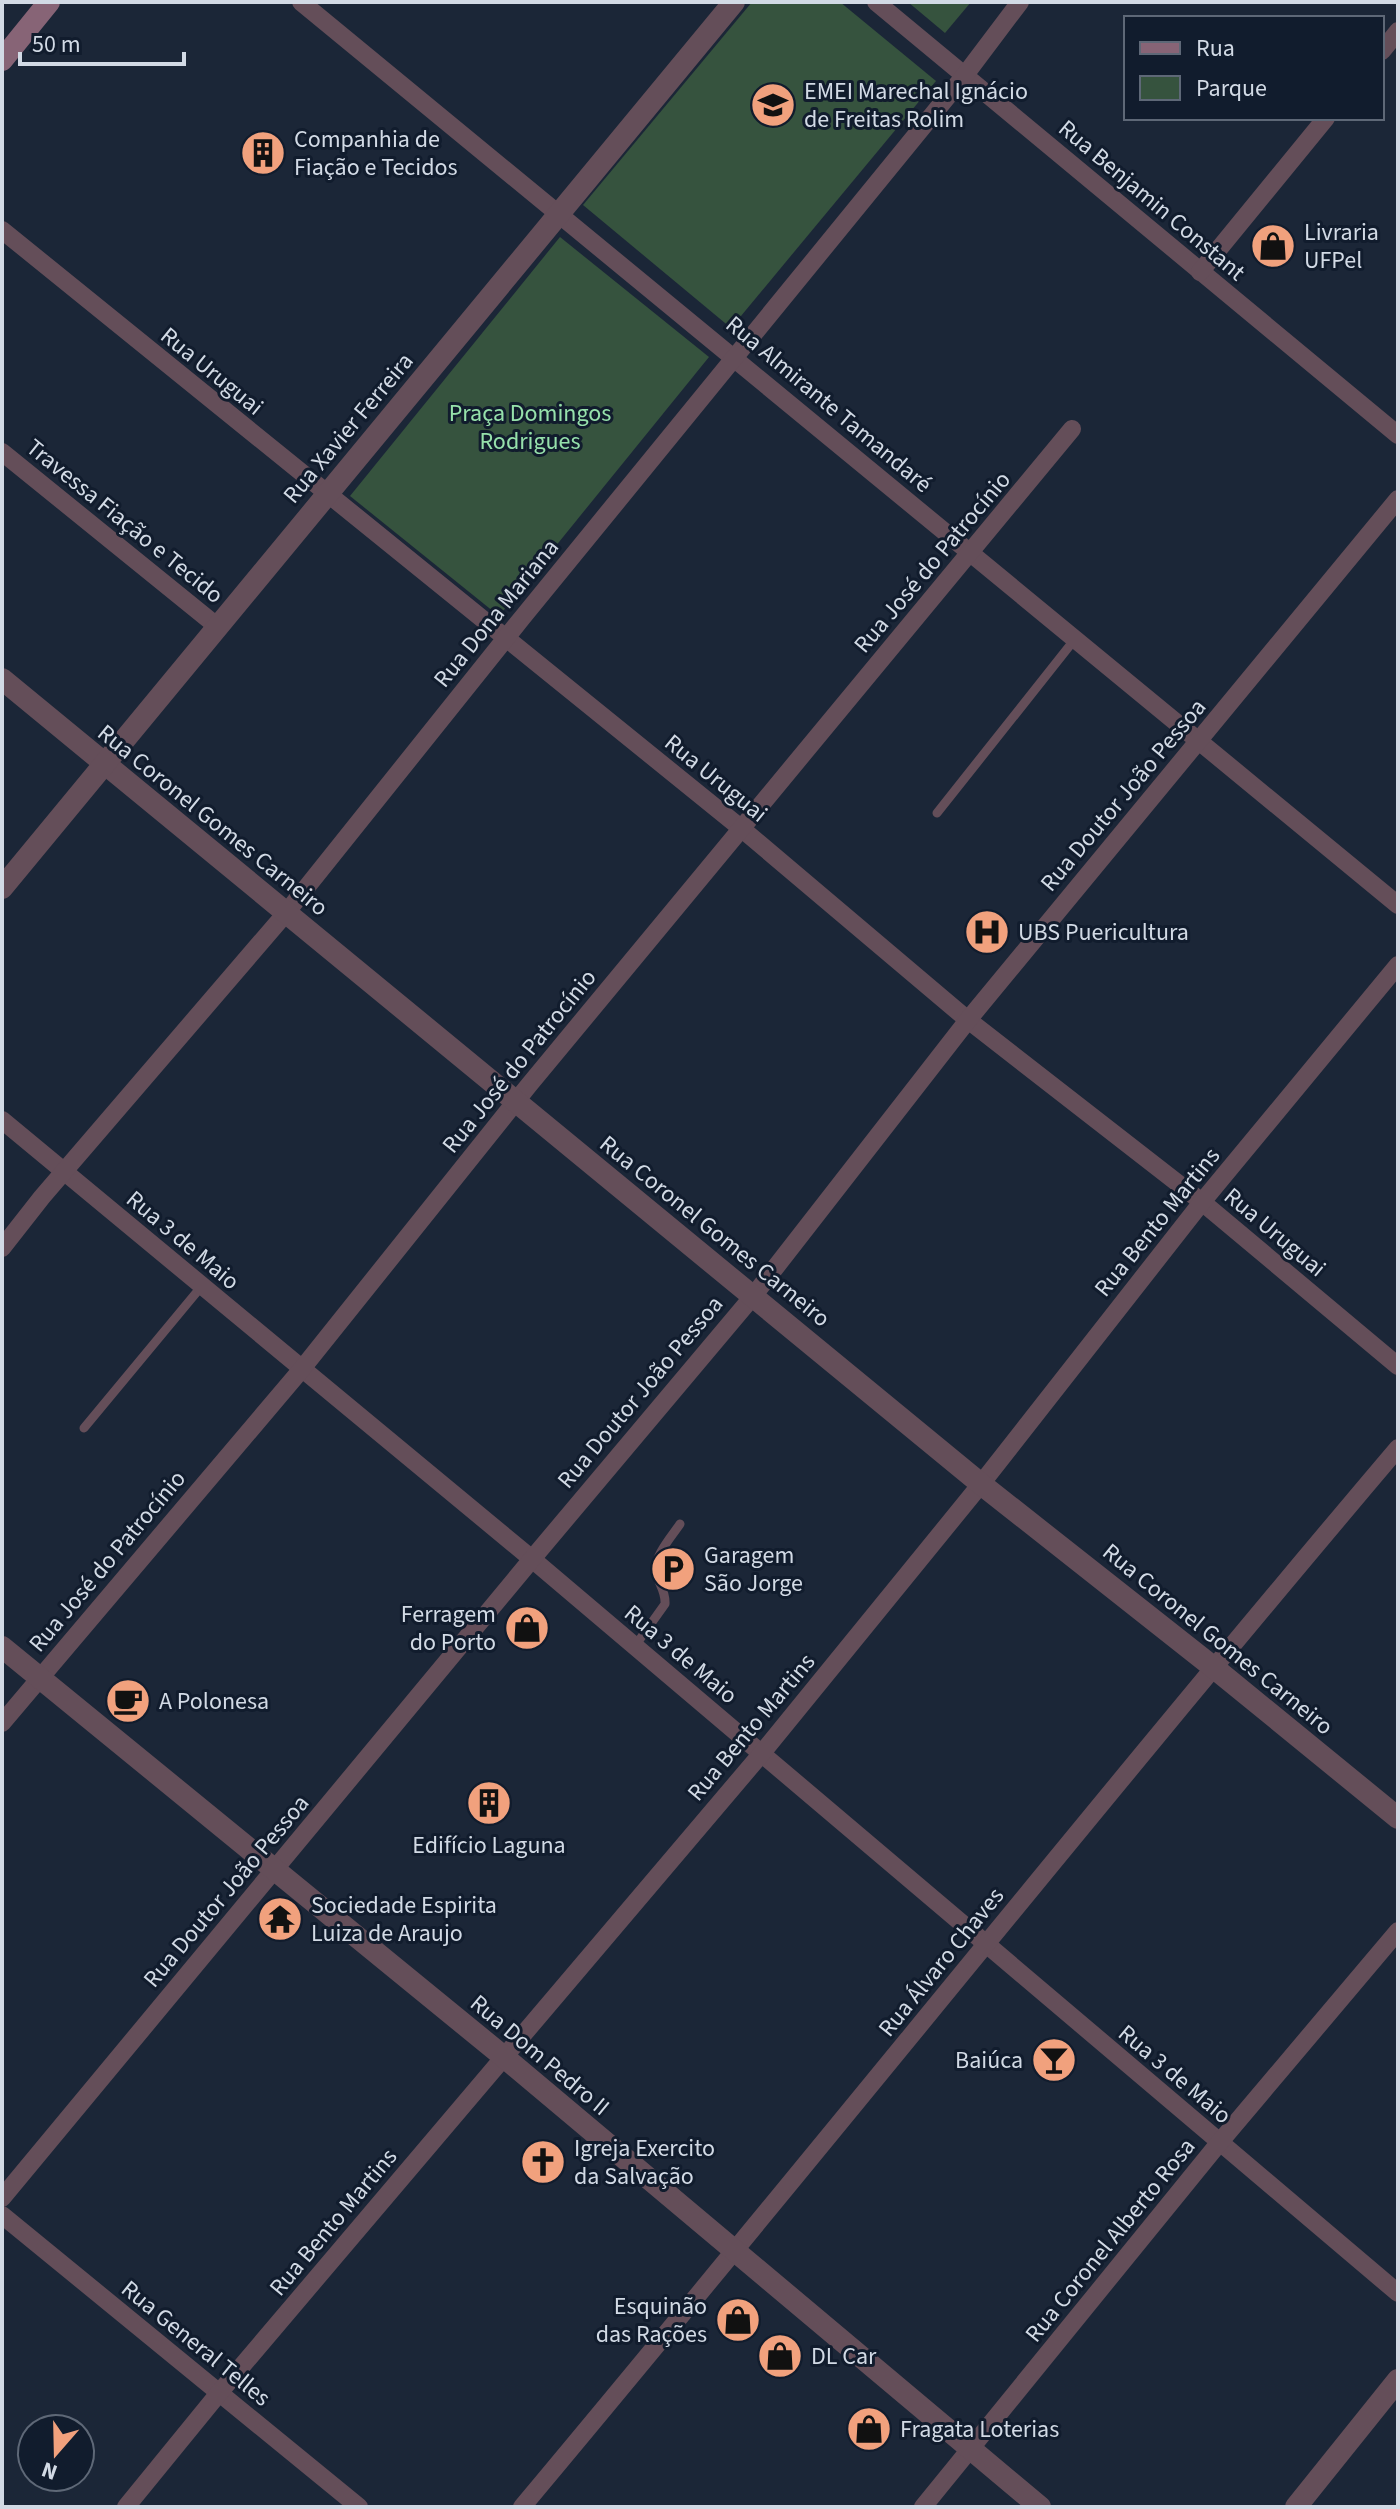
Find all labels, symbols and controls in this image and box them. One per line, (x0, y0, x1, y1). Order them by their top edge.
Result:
scale bar (20, 16, 184, 66)
legend (1124, 16, 1384, 120)
text: 50 m (32, 27, 81, 62)
text: Rua (1196, 31, 1235, 66)
text: Parque (1196, 71, 1267, 106)
place label: EMEI Marechal Ignácio de Freitas Rolim (804, 74, 1028, 137)
school or university icon: EMEI Marechal Ignácio de Freitas Rolim (749, 81, 797, 129)
street label: Rua Benjamin Constant (1050, 111, 1253, 289)
place label: Companhia de Fiação e Tecidos (294, 122, 458, 185)
building icon: Companhia de Fiação e Tecidos (239, 129, 287, 177)
place label: Livraria UFPel (1304, 215, 1379, 278)
shop icon: Livraria UFPel (1249, 222, 1297, 270)
street label: Rua Almirante Tamandaré (718, 307, 939, 501)
street label: Rua Uruguai (153, 319, 271, 424)
street label: Rua Xavier Ferreira (275, 345, 422, 511)
park label: Praça Domingos Rodrigues (449, 396, 611, 459)
street label: Travessa Fiação e Tecido (18, 431, 231, 612)
street label: Rua José do Patrocínio (846, 464, 1019, 661)
street label: Rua Dona Mariana (425, 531, 567, 695)
street label: Rua Doutor João Pessoa (1032, 691, 1215, 899)
street label: Rua Coronel Gomes Carneiro (90, 716, 336, 925)
street label: Rua Uruguai (657, 726, 775, 831)
hospital icon: UBS Puericultura (963, 908, 1011, 956)
place label: UBS Puericultura (1018, 915, 1189, 950)
street label: Rua José do Patrocínio (434, 962, 605, 1161)
street label: Rua Coronel Gomes Carneiro (592, 1127, 838, 1336)
street label: Rua Bento Martins (1086, 1140, 1229, 1305)
street label: Rua Uruguai (1216, 1179, 1333, 1286)
street label: Rua 3 de Maio (118, 1182, 247, 1298)
street label: Rua Doutor João Pessoa (549, 1288, 732, 1496)
street label: Rua José do Patrocínio (21, 1463, 194, 1660)
street label: Rua Coronel Gomes Carneiro (1095, 1535, 1341, 1744)
place label: Garagem São Jorge (704, 1538, 803, 1601)
parking icon: Garagem São Jorge (649, 1545, 697, 1593)
street label: Rua 3 de Maio (616, 1596, 745, 1712)
place label: Ferragem do Porto (401, 1597, 496, 1660)
shop icon: Ferragem do Porto (503, 1604, 551, 1652)
street label: Rua Bento Martins (679, 1646, 824, 1809)
cafe icon: A Polonesa (104, 1677, 152, 1725)
place label: A Polonesa (159, 1684, 269, 1719)
building icon: Edifício Laguna (465, 1779, 513, 1827)
street label: Rua Doutor João Pessoa (135, 1787, 318, 1995)
place label: Edifício Laguna (412, 1828, 566, 1863)
street label: Rua Álvaro Chaves (870, 1880, 1013, 2045)
place label: Sociedade Espirita Luiza de Araujo (311, 1888, 497, 1951)
temple icon: Sociedade Espirita Luiza de Araujo (256, 1895, 304, 1943)
street label: Rua Dom Pedro II (462, 1986, 617, 2124)
street label: Rua 3 de Maio (1110, 2016, 1239, 2132)
bar icon: Baiúca (1030, 2036, 1078, 2084)
place label: Baiúca (955, 2043, 1023, 2078)
place label: Igreja Exercito da Salvação (574, 2131, 715, 2194)
street label: Rua Coronel Alberto Rosa (1017, 2131, 1204, 2350)
church icon: Igreja Exercito da Salvação (519, 2138, 567, 2186)
street label: Rua Bento Martins (261, 2141, 406, 2304)
street label: Rua General Telles (113, 2272, 278, 2415)
place label: Esquinão das Rações (596, 2289, 707, 2352)
shop icon: Esquinão das Rações (714, 2296, 762, 2344)
shop icon: DL Car (756, 2332, 804, 2380)
place label: DL Car (811, 2339, 877, 2374)
shop icon: Fragata Loterias (845, 2405, 893, 2453)
place label: Fragata Loterias (900, 2412, 1059, 2447)
north arrow (16, 2413, 96, 2493)
text: N (37, 2453, 62, 2488)

